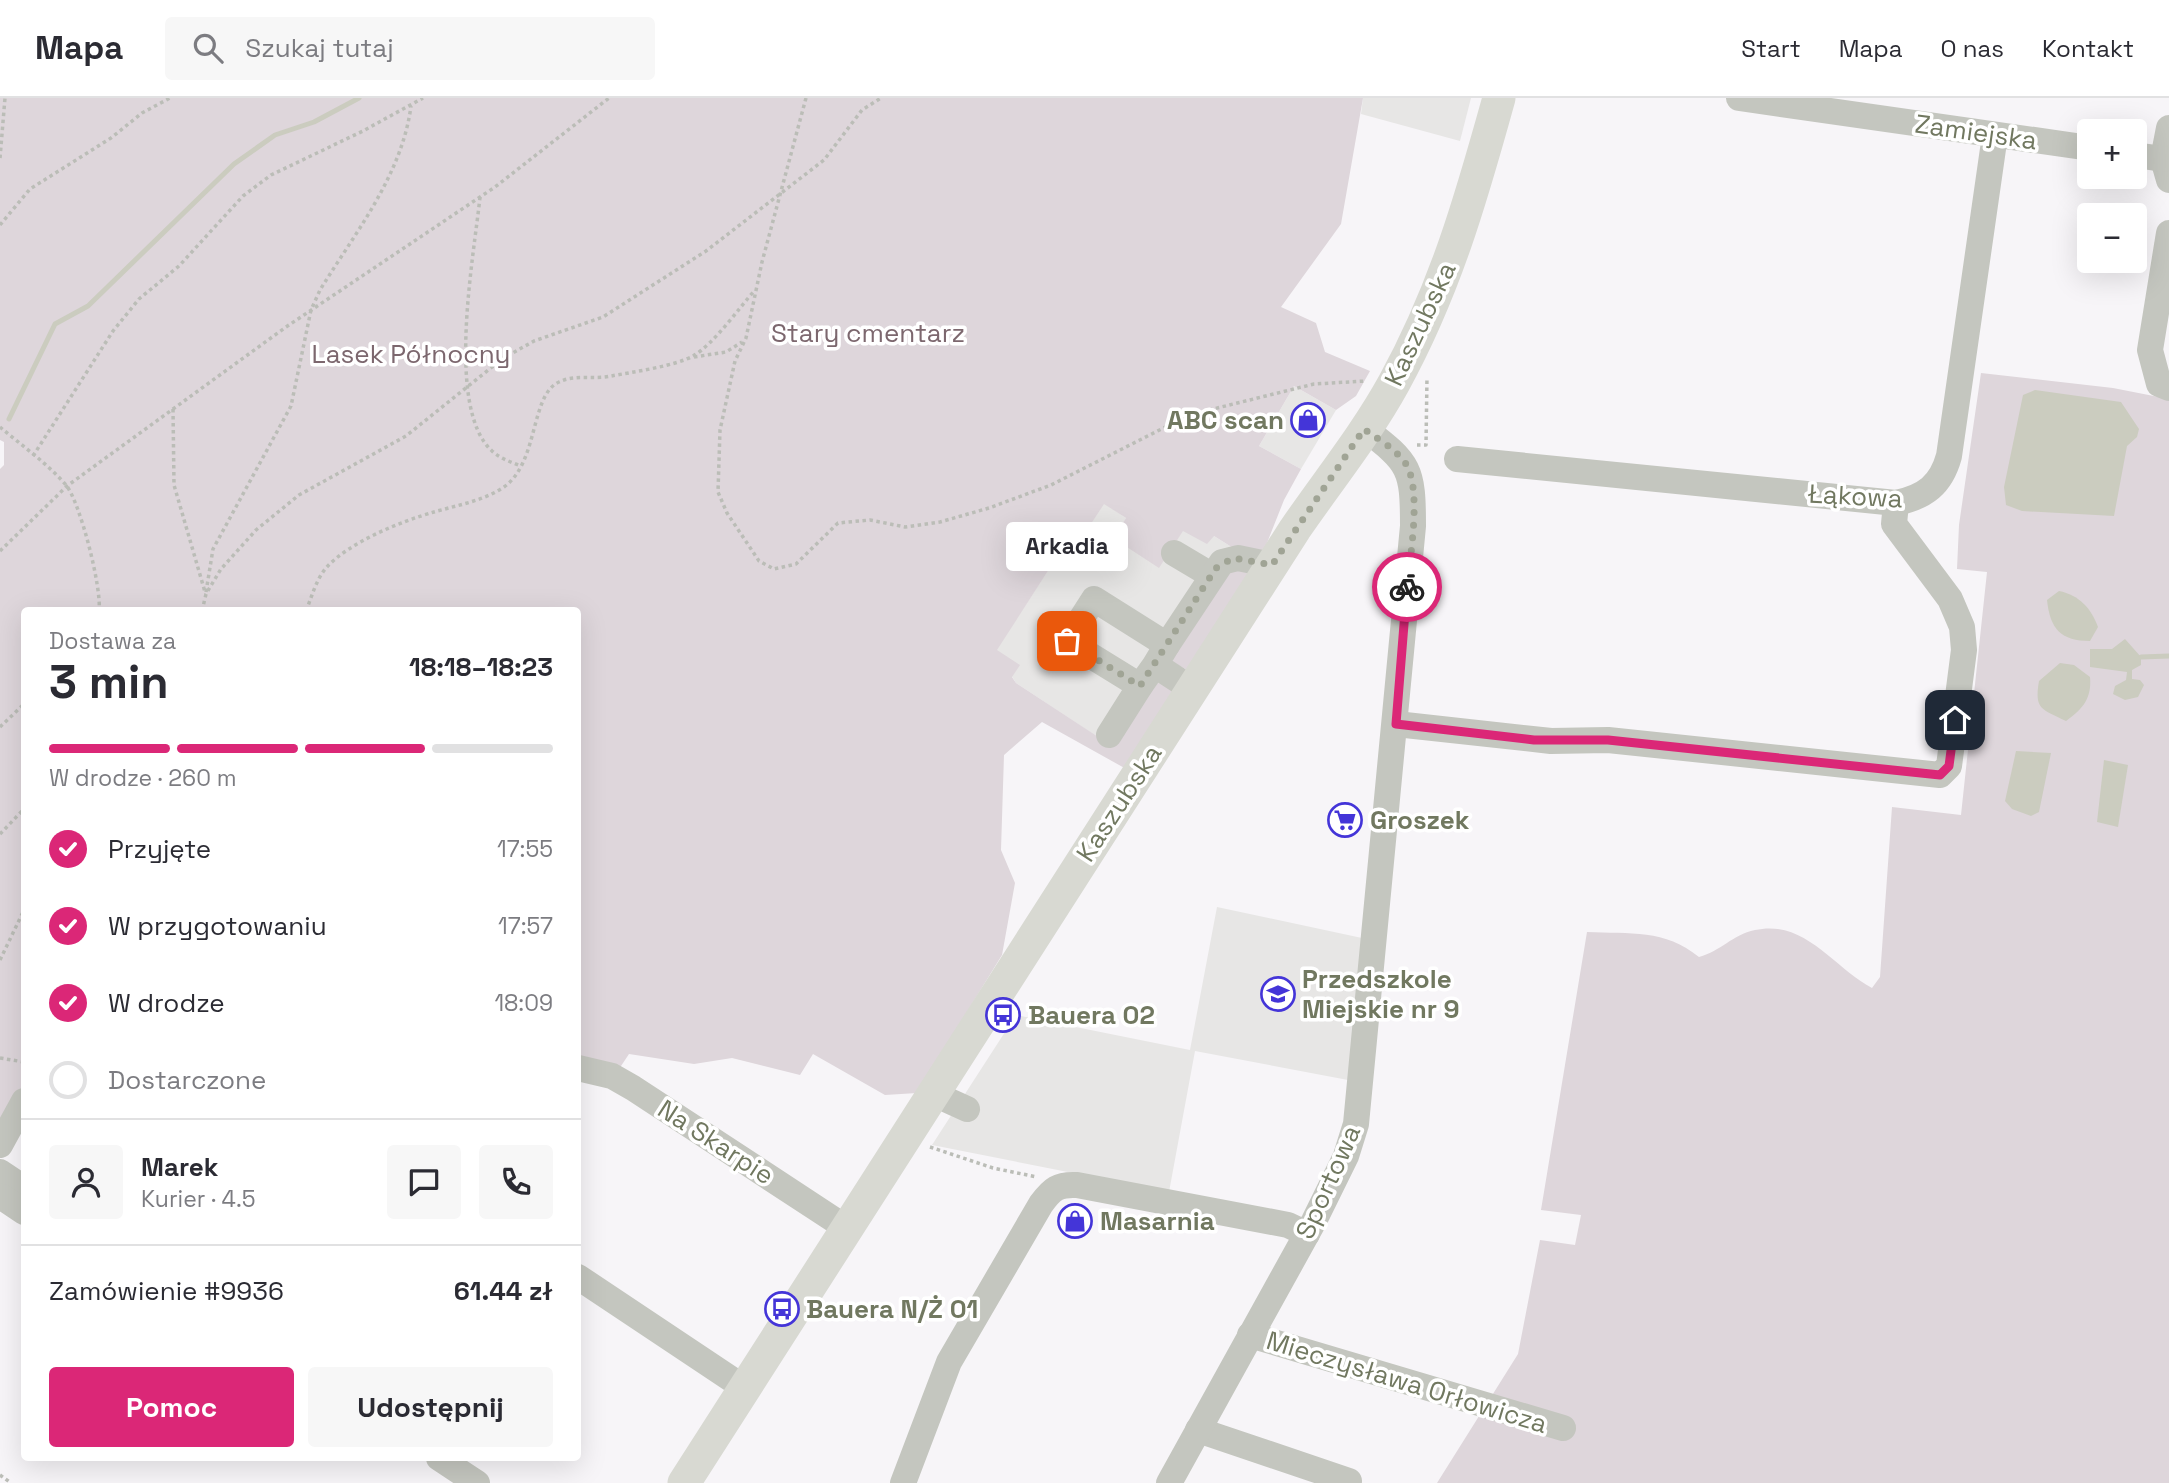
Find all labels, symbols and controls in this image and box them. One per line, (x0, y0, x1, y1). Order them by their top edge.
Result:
search box (165, 17, 655, 80)
text: Mapa (35, 27, 123, 69)
icon: search (189, 29, 227, 67)
text: Szukaj tutaj (245, 31, 394, 65)
text: Start (1741, 33, 1801, 64)
text: Mapa (1839, 33, 1903, 64)
text: O nas (1941, 33, 2004, 64)
text: Kontakt (2042, 33, 2134, 64)
street label: Zamiejska (1913, 107, 2039, 157)
map controls (2077, 119, 2147, 273)
button: + (2077, 119, 2147, 189)
button: − (2077, 203, 2147, 273)
street label: Kaszubska (1376, 257, 1464, 391)
park label: Stary cmentarz (771, 316, 965, 350)
park label: Lasek Północny (312, 337, 510, 371)
shop icon: ABC scan (1289, 401, 1327, 439)
place label: ABC scan (1167, 403, 1284, 437)
street label: Łąkowa (1807, 477, 1903, 515)
callout: Arkadia (1006, 522, 1128, 571)
text: Arkadia (1025, 531, 1109, 561)
courier (1372, 552, 1442, 622)
icon: bike (1388, 568, 1426, 606)
pin (1037, 611, 1097, 671)
icon: bag (1048, 622, 1086, 660)
text: Dostawa za (49, 626, 176, 656)
text: 18:18–18:23 (409, 650, 553, 684)
text: 3 min (49, 653, 169, 711)
pin (1925, 690, 1985, 750)
icon: home (1936, 701, 1974, 739)
street label: Kaszubska (1069, 738, 1169, 868)
text: W drodze · 260 m (49, 763, 237, 793)
supermarket icon: Groszek (1326, 801, 1364, 839)
place label: Groszek (1370, 803, 1470, 837)
icon: check (49, 830, 87, 868)
text: Przyjęte (108, 832, 211, 866)
text: 17:55 (497, 834, 553, 864)
icon: check (49, 907, 87, 945)
text: W przygotowaniu (108, 909, 327, 943)
text: 17:57 (498, 911, 553, 941)
place label: Przedszkole Miejskie nr 9 (1302, 962, 1460, 1026)
school or university icon: Przedszkole Miejskie nr 9 (1259, 975, 1297, 1013)
icon: check (49, 984, 87, 1022)
text: W drodze (108, 986, 225, 1020)
text: 18:09 (494, 988, 553, 1018)
bus stop icon: Bauera 02 (984, 996, 1022, 1034)
place label: Bauera 02 (1028, 998, 1155, 1032)
text: Dostarczone (108, 1063, 266, 1097)
street label: Na Skarpie (651, 1092, 781, 1192)
street label: Sportowa (1288, 1120, 1368, 1244)
button: person (49, 1145, 123, 1219)
button: chat (387, 1145, 461, 1219)
button: phone (479, 1145, 553, 1219)
text: Marek (141, 1150, 218, 1184)
text: Kurier · 4.5 (141, 1184, 256, 1214)
shop icon: Masarnia (1056, 1202, 1094, 1240)
place label: Masarnia (1100, 1204, 1215, 1238)
text: Zamówienie #9936 (49, 1274, 284, 1308)
text: 61.44 zł (454, 1274, 553, 1308)
bus stop icon: Bauera N/Ż 01 (763, 1290, 801, 1328)
place label: Bauera N/Ż 01 (806, 1292, 978, 1326)
street label: Mieczysława Orłowicza (1262, 1323, 1552, 1441)
button: Pomoc (49, 1367, 294, 1447)
button: Udostępnij (308, 1367, 553, 1447)

